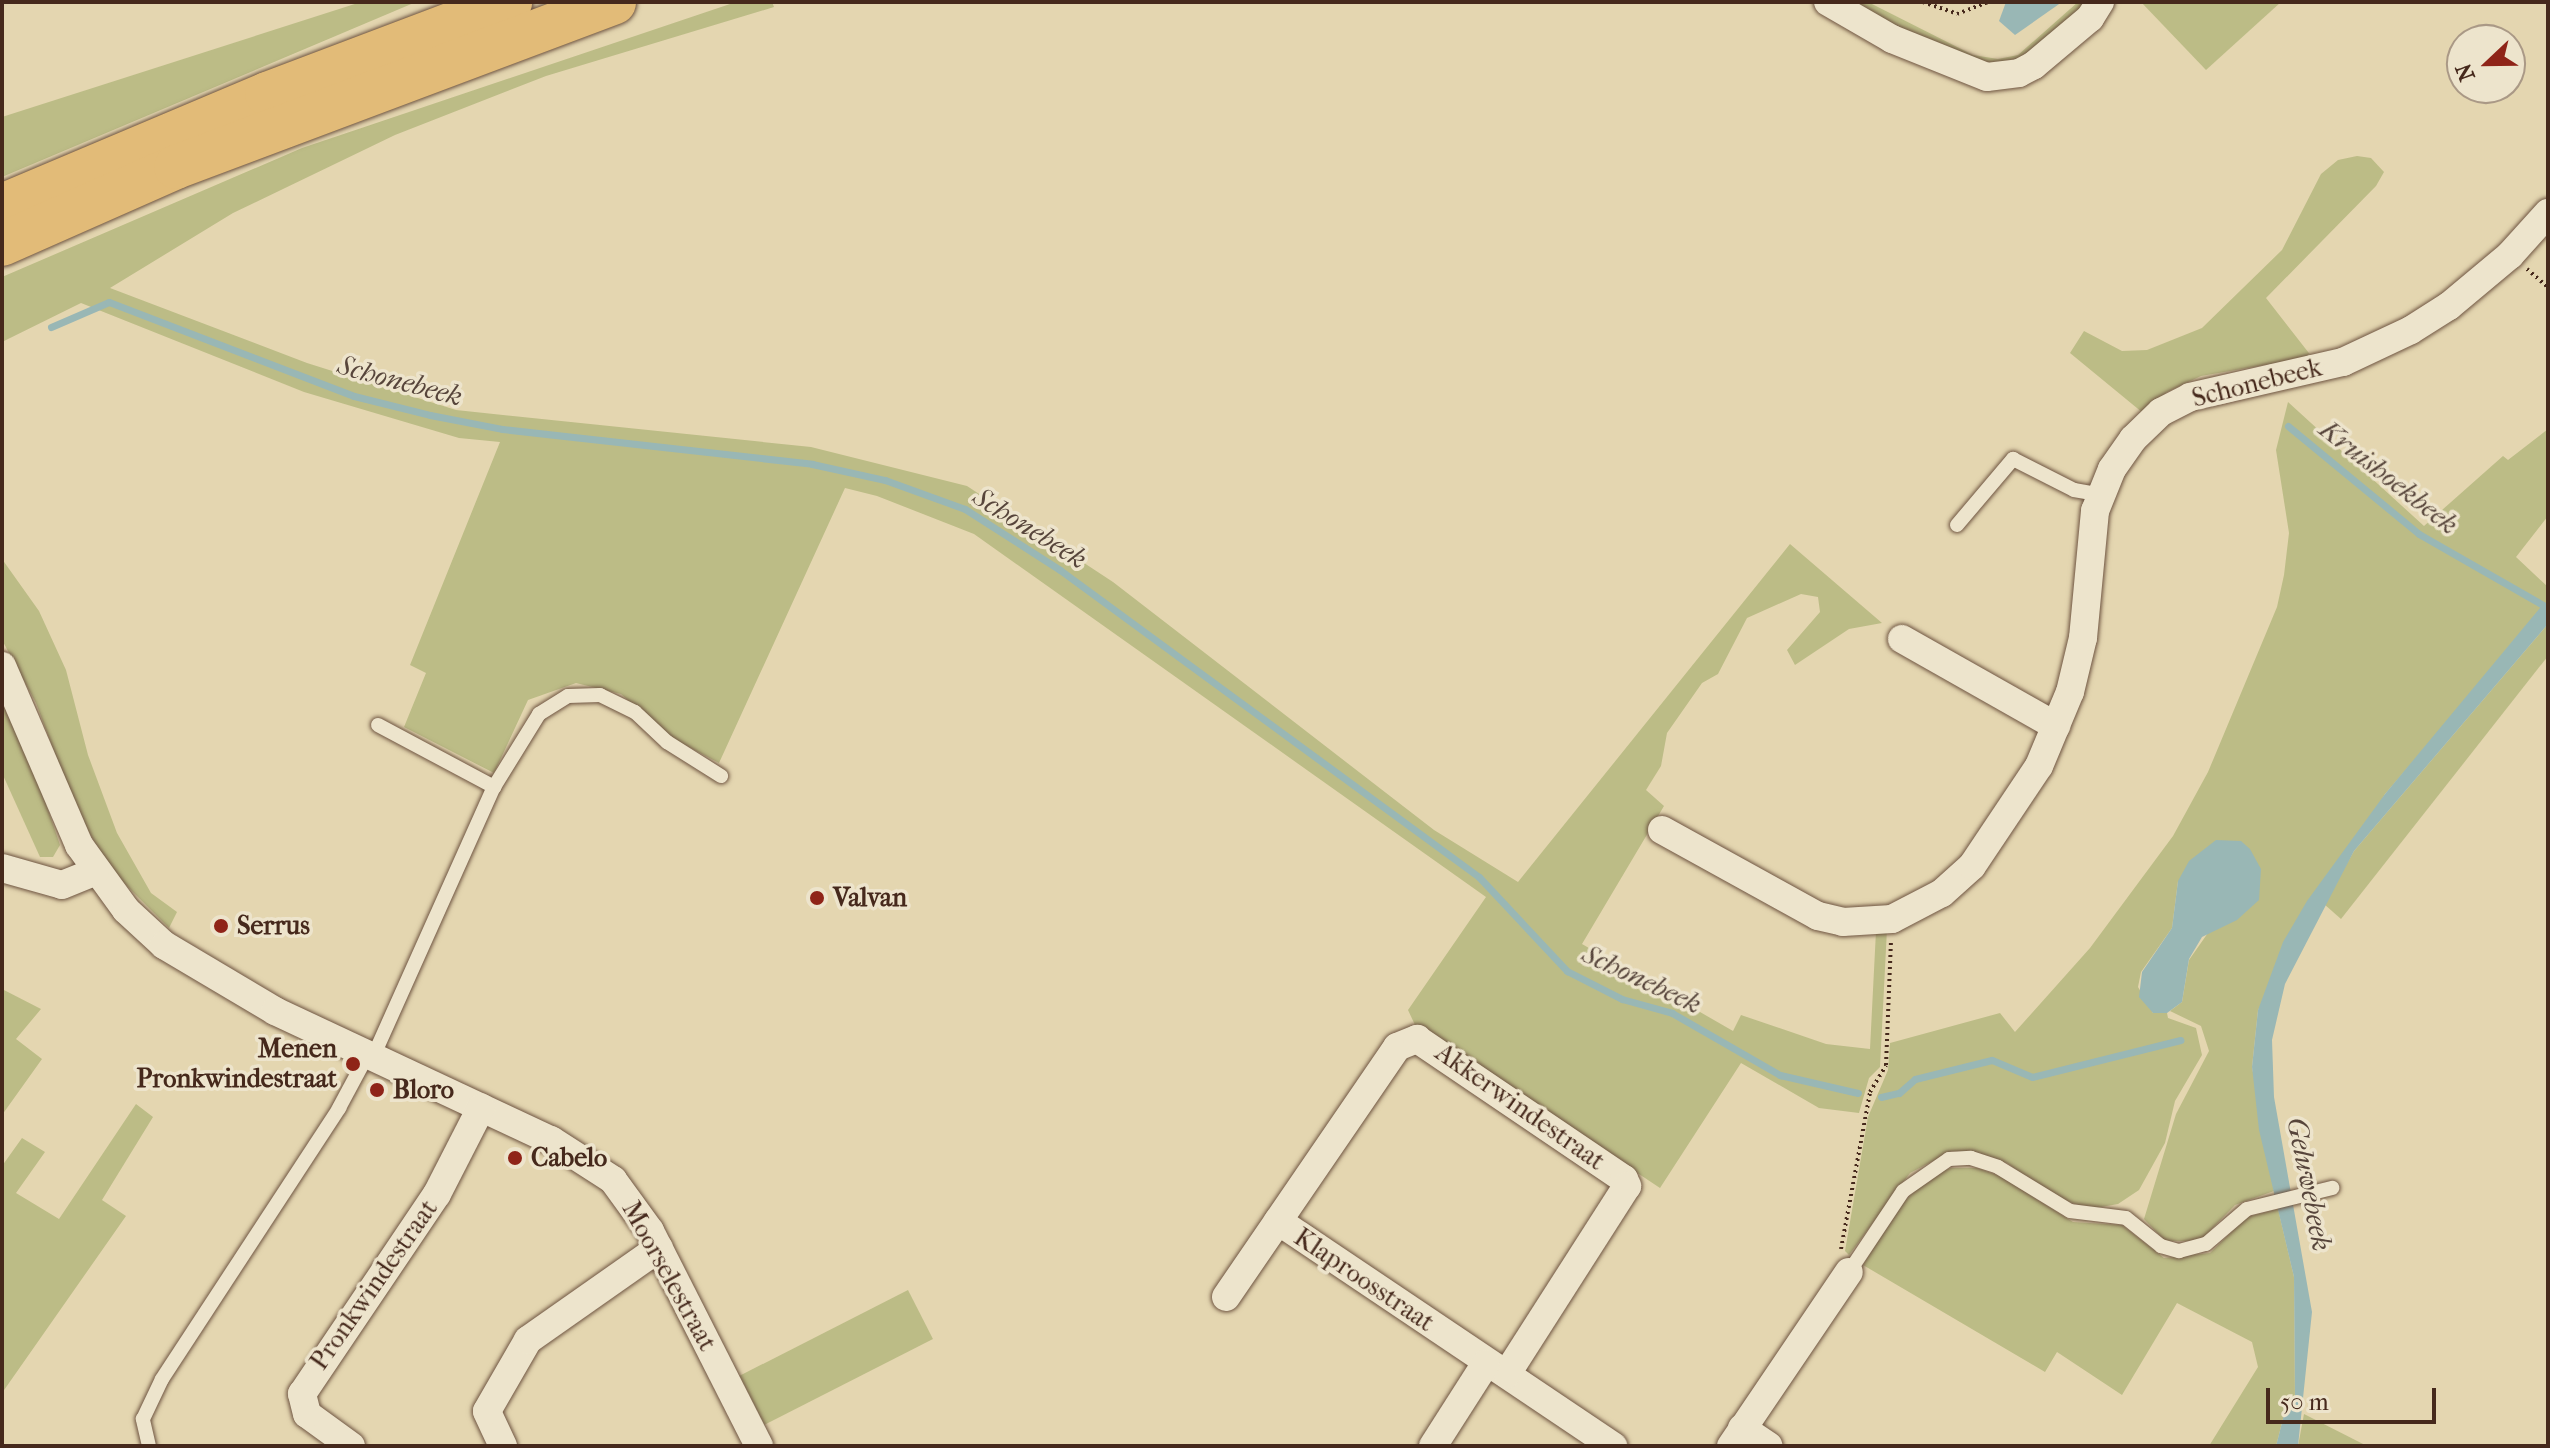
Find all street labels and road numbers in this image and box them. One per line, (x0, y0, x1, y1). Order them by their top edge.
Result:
street label: Schonebeek (2189, 352, 2325, 414)
street label: Akkerwindestraat (1429, 1037, 1611, 1177)
street label: Pronkwindestraat (304, 1194, 444, 1376)
street label: Moorselestraat (615, 1196, 723, 1356)
street label: Klaproosstraat (1288, 1222, 1440, 1338)

